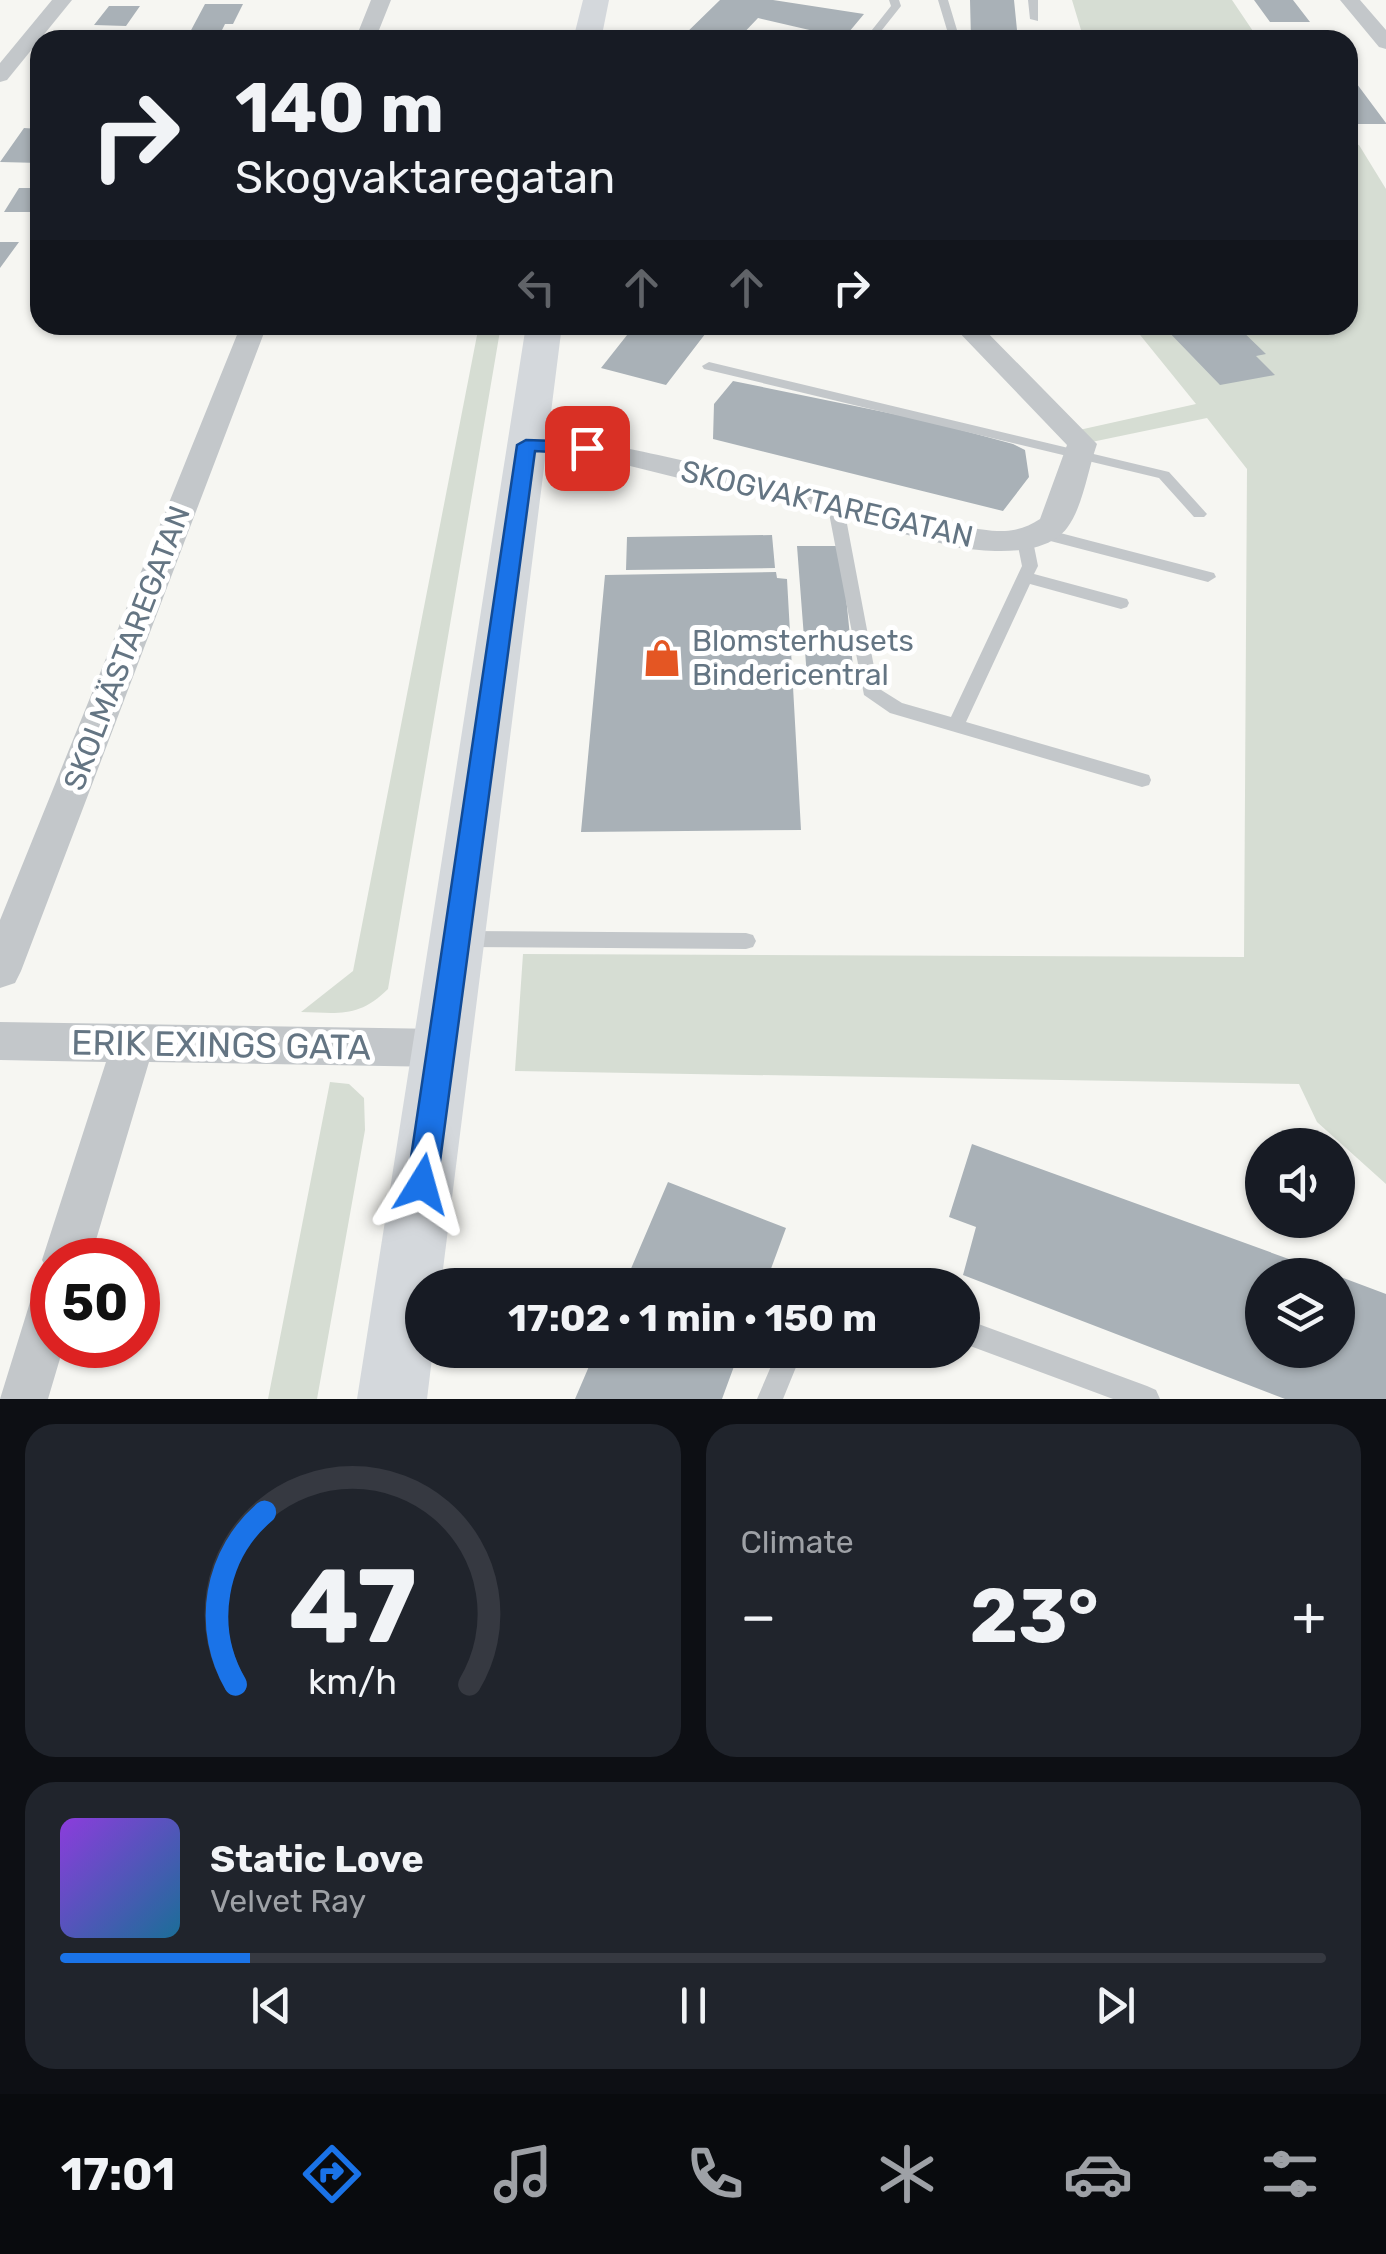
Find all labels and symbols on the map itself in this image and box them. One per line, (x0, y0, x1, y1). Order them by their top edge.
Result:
pin (545, 406, 630, 491)
street label: SKOGVAKTAREGATAN (677, 453, 977, 555)
street label: SKOLMÄSTAREGATAN (56, 501, 198, 795)
place label: Blomsterhusets Bindericentral (692, 623, 914, 693)
shop icon: Blomsterhusets Bindericentral (641, 637, 683, 679)
street label: ERIK EXINGS GATA (71, 1021, 371, 1069)
position arrow (370, 1132, 474, 1236)
speed limit sign: 50 (30, 1238, 160, 1368)

